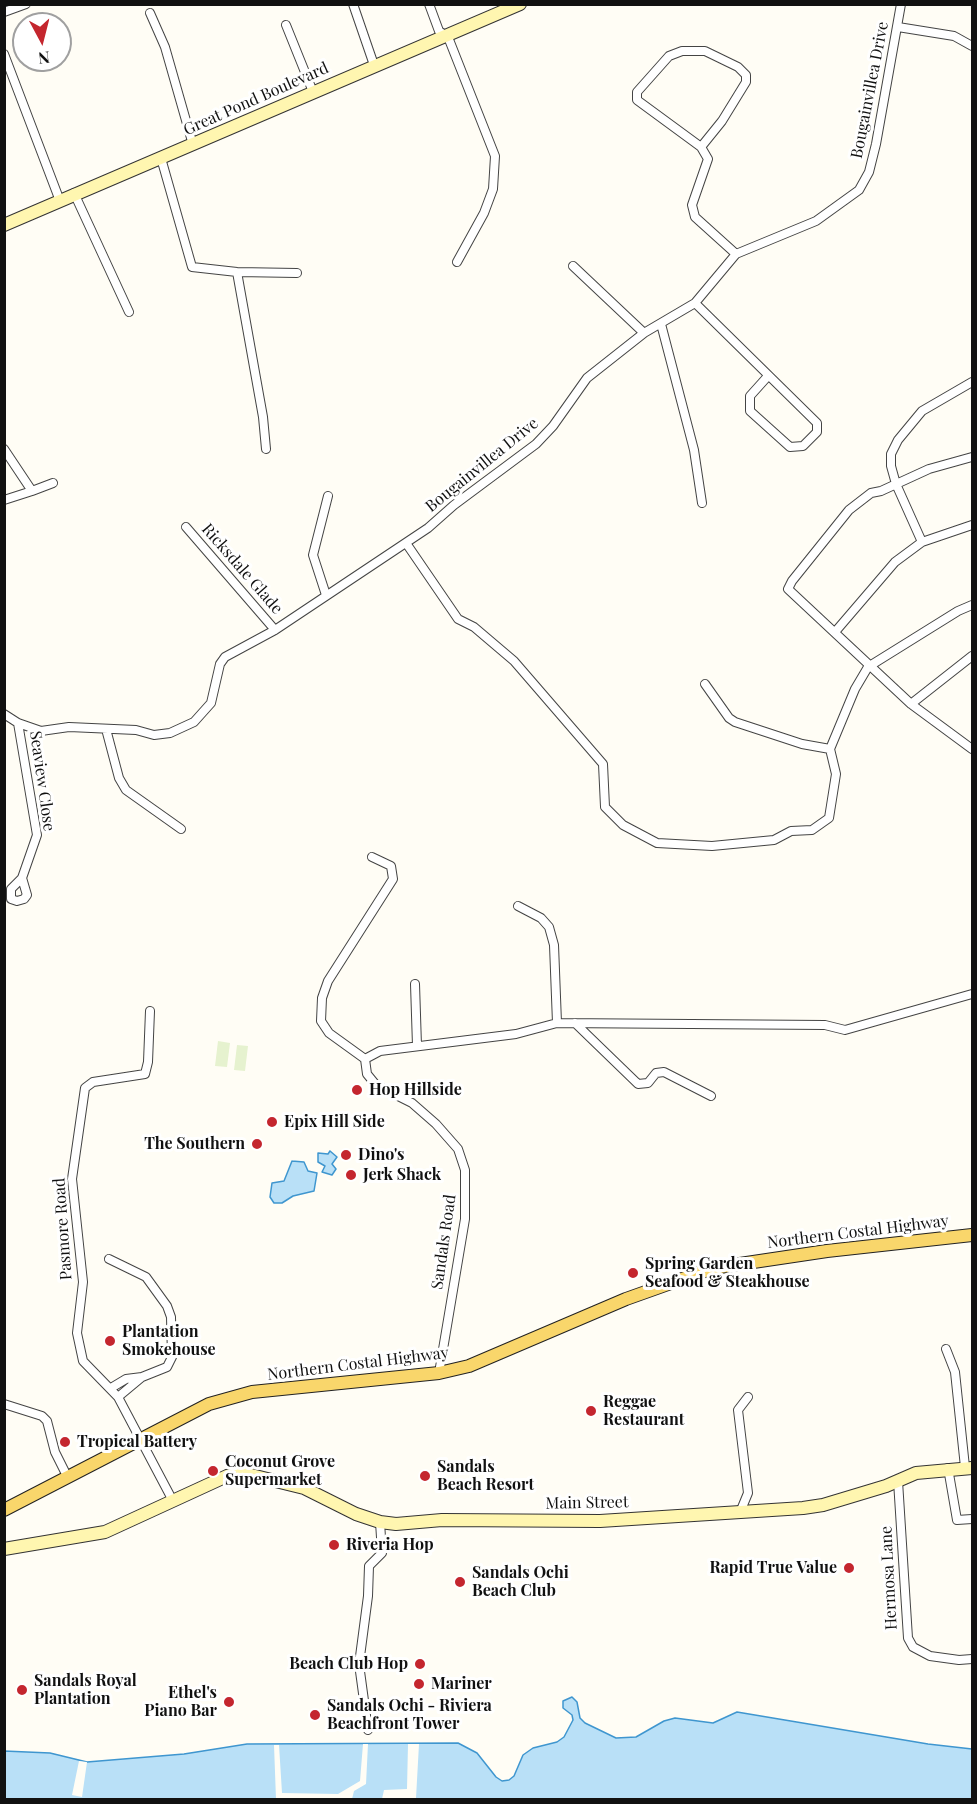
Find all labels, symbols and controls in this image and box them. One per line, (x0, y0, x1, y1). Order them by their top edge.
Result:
north arrow (12, 12, 72, 72)
street label: Bougainvillea Drive (847, 20, 893, 160)
text: N (37, 47, 51, 70)
street label: Great Pond Boulevard (180, 58, 332, 140)
street label: Bougainvillea Drive (422, 414, 542, 516)
street label: Ricksdale Glade (197, 520, 287, 618)
street label: Seaview Close (25, 730, 59, 832)
place label: Hop Hillside (369, 1080, 462, 1100)
marker: Hop Hillside (350, 1083, 364, 1097)
place label: Epix Hill Side (284, 1112, 385, 1132)
marker: Epix Hill Side (265, 1115, 279, 1129)
place label: The Southern (144, 1134, 245, 1154)
marker: The Southern (250, 1137, 264, 1151)
place label: Dino's (358, 1145, 405, 1165)
marker: Dino's (339, 1148, 353, 1162)
place label: Jerk Shack (363, 1165, 441, 1185)
marker: Jerk Shack (344, 1168, 358, 1182)
street label: Pasmore Road (50, 1177, 76, 1281)
street label: Sandals Road (428, 1193, 460, 1291)
street label: Northern Costal Highway (766, 1211, 950, 1253)
place label: Spring Garden Seafood & Steakhouse (645, 1254, 810, 1292)
marker: Spring Garden Seafood & Steakhouse (626, 1266, 640, 1280)
place label: Plantation Smokehouse (122, 1322, 216, 1360)
marker: Plantation Smokehouse (103, 1334, 117, 1348)
street label: Northern Costal Highway (266, 1343, 450, 1385)
place label: Reggae Restaurant (603, 1392, 684, 1430)
marker: Reggae Restaurant (584, 1404, 598, 1418)
place label: Tropical Battery (77, 1432, 197, 1452)
marker: Tropical Battery (58, 1435, 72, 1449)
place label: Coconut Grove Supermarket (225, 1452, 335, 1490)
place label: Sandals Beach Resort (437, 1457, 534, 1495)
marker: Coconut Grove Supermarket (206, 1464, 220, 1478)
marker: Sandals Beach Resort (418, 1469, 432, 1483)
street label: Main Street (545, 1493, 629, 1513)
street label: Hermosa Lane (877, 1525, 901, 1631)
place label: Riveria Hop (346, 1535, 434, 1555)
marker: Riveria Hop (327, 1538, 341, 1552)
place label: Rapid True Value (710, 1558, 837, 1578)
marker: Rapid True Value (842, 1561, 856, 1575)
place label: Sandals Ochi Beach Club (472, 1563, 569, 1601)
marker: Sandals Ochi Beach Club (453, 1575, 467, 1589)
place label: Beach Club Hop (289, 1654, 408, 1674)
marker: Beach Club Hop (413, 1657, 427, 1671)
place label: Sandals Royal Plantation (34, 1671, 137, 1709)
place label: Mariner (431, 1674, 492, 1694)
marker: Mariner (412, 1677, 426, 1691)
marker: Sandals Royal Plantation (15, 1683, 29, 1697)
place label: Ethel's Piano Bar (144, 1683, 217, 1721)
marker: Ethel's Piano Bar (222, 1695, 236, 1709)
place label: Sandals Ochi - Riviera Beachfront Tower (327, 1696, 492, 1734)
marker: Sandals Ochi - Riviera Beachfront Tower (308, 1708, 322, 1722)

